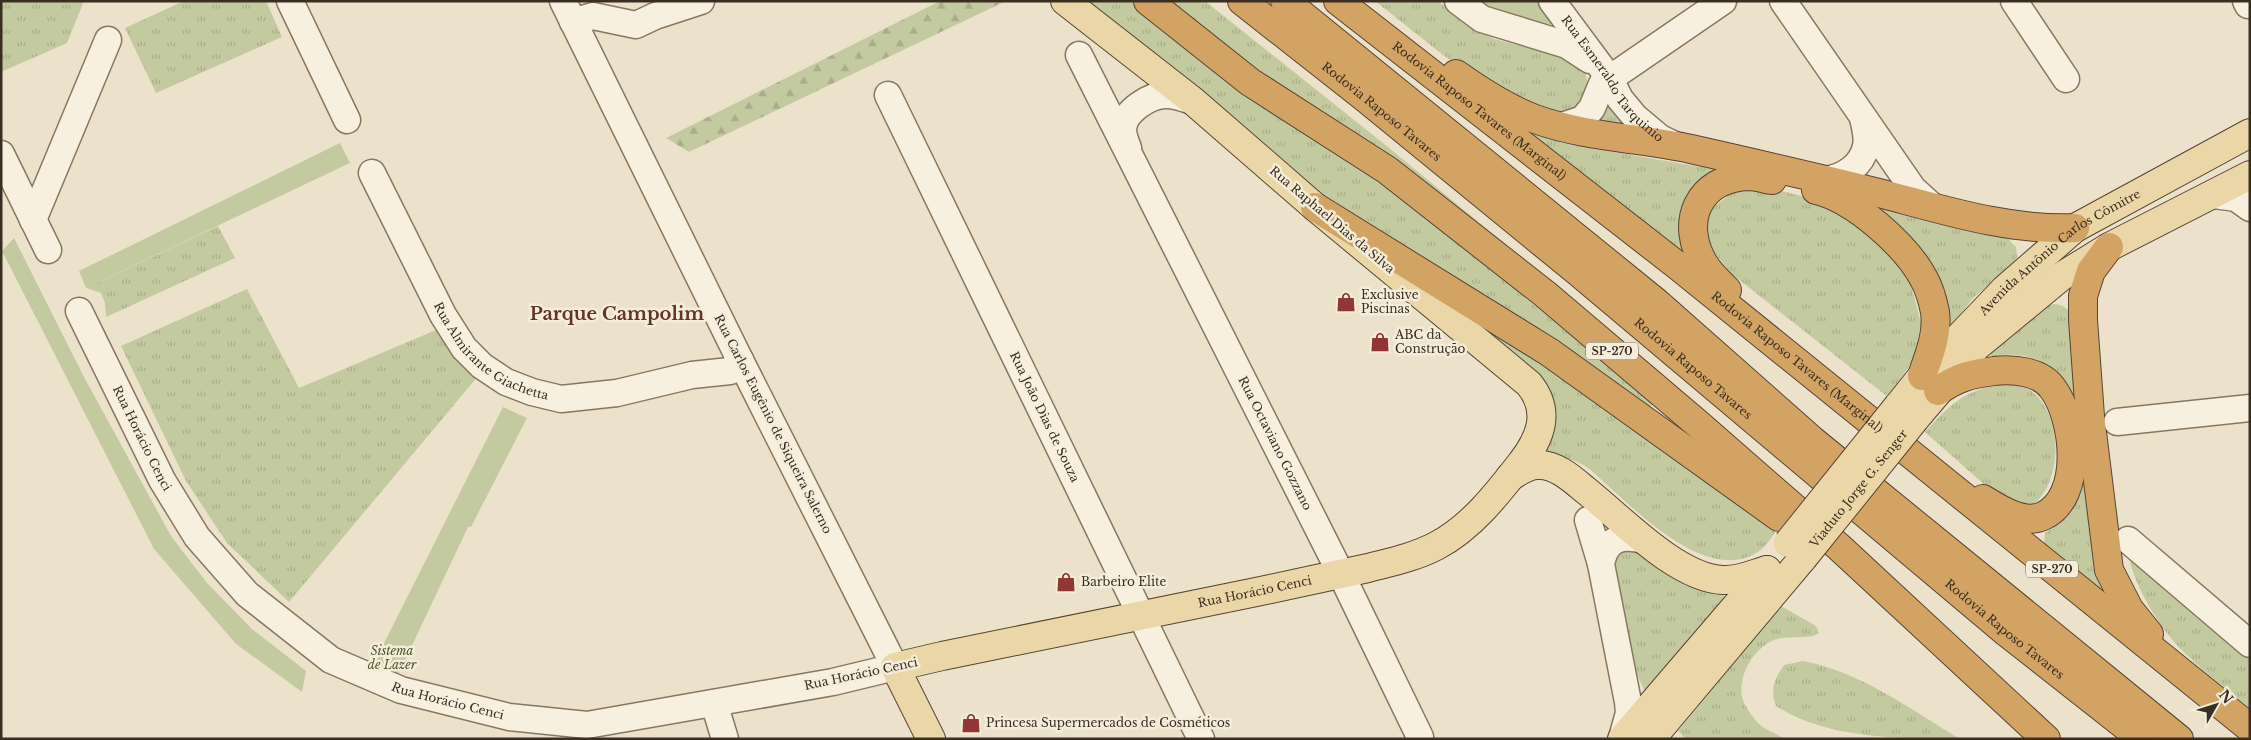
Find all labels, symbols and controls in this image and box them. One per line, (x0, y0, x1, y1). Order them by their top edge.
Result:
street label: Rua Esmeraldo Tarquinio (1558, 12, 1667, 145)
street label: Rodovia Raposo Tavares (Marginal) (1389, 38, 1569, 183)
street label: Rodovia Raposo Tavares (1319, 59, 1445, 164)
street label: Rua Raphael Dias da Silva (1267, 163, 1398, 277)
street label: Avenida Antônio Carlos Cômitre (1975, 186, 2143, 319)
place label: Exclusive Piscinas (1361, 287, 1419, 316)
street label: Rodovia Raposo Tavares (Marginal) (1708, 288, 1886, 436)
shop icon: Exclusive Piscinas (1335, 291, 1357, 313)
street label: Rua Almirante Giachetta (431, 299, 550, 403)
district label: Parque Campolim (530, 303, 704, 325)
street label: Rua Carlos Eugênio de Siqueira Salerno (711, 312, 836, 536)
street label: Rodovia Raposo Tavares (1631, 315, 1755, 422)
place label: ABC da Construção (1394, 327, 1466, 356)
shop icon: ABC da Construção (1369, 331, 1391, 353)
road number: SP-270 (1586, 342, 1638, 360)
street label: Rua João Dias de Souza (1007, 349, 1083, 485)
street label: Rua Octaviano Gozzano (1235, 374, 1316, 513)
street label: Rua Horácio Cenci (110, 383, 175, 494)
street label: Viaduto Jorge G. Senger (1806, 426, 1911, 551)
road number: SP-270 (2026, 560, 2078, 578)
shop icon: Barbeiro Elite (1055, 571, 1077, 593)
street label: Rua Horácio Cenci (1196, 572, 1313, 610)
place label: Barbeiro Elite (1081, 574, 1167, 589)
street label: Rodovia Raposo Tavares (1942, 576, 2067, 682)
park label: Sistema de Lazer (368, 643, 417, 672)
street label: Rua Horácio Cenci (803, 654, 919, 693)
street label: Rua Horácio Cenci (389, 679, 506, 722)
north arrow (2191, 680, 2241, 730)
text: N (2215, 686, 2237, 708)
shop icon: Princesa Supermercados de Cosméticos (960, 712, 982, 734)
place label: Princesa Supermercados de Cosméticos (986, 715, 1230, 730)

